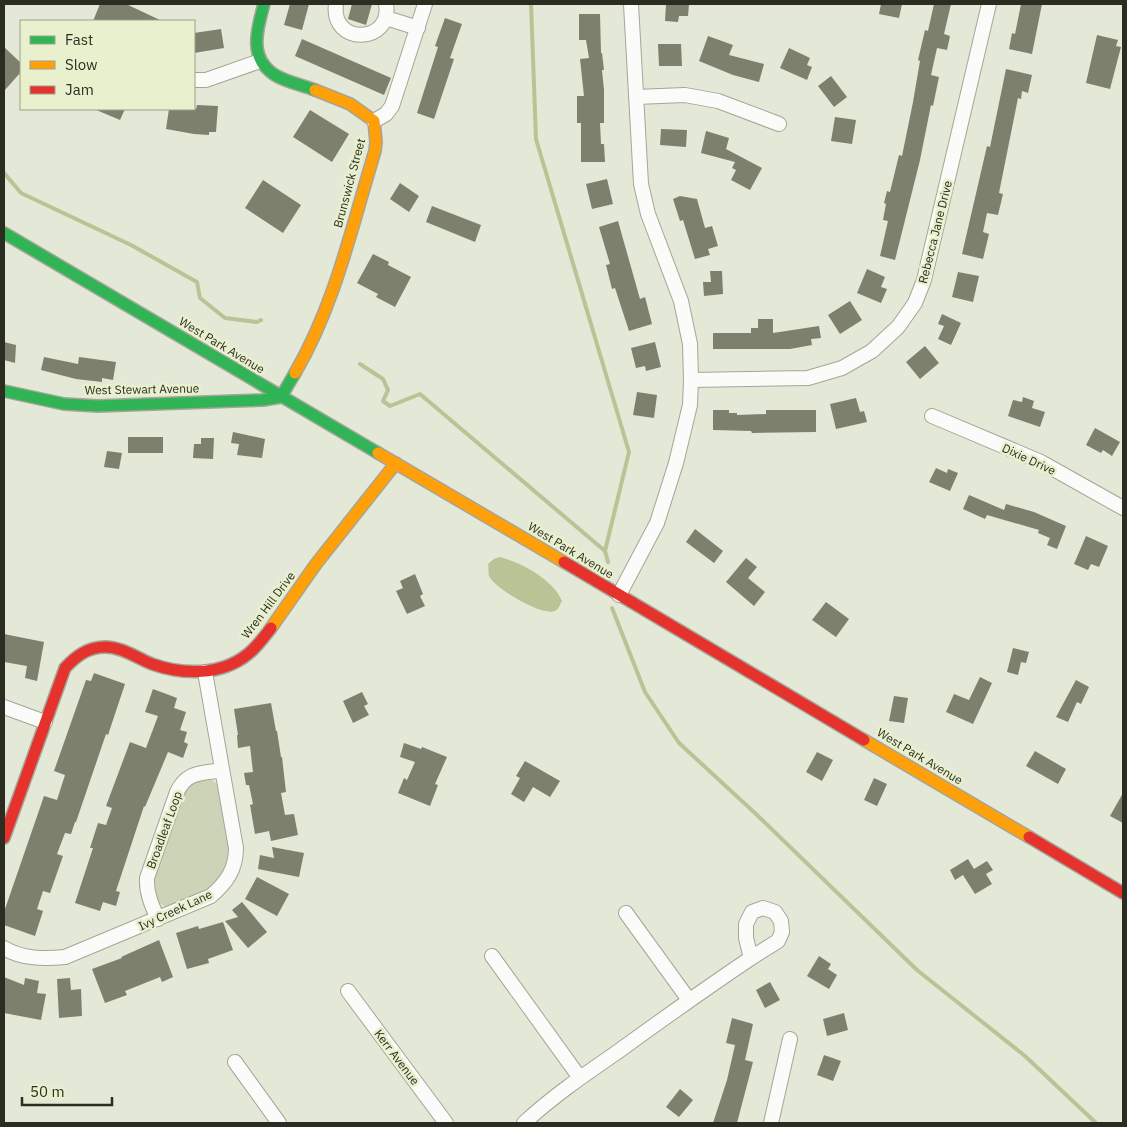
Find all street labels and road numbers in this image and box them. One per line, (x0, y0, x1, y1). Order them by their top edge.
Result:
street label: Brunswick Street (330, 137, 368, 229)
street label: Rebecca Jane Drive (915, 179, 955, 285)
street label: West Park Avenue (177, 314, 268, 377)
street label: West Stewart Avenue (85, 380, 200, 397)
street label: Dixie Drive (1000, 440, 1059, 478)
street label: West Park Avenue (526, 519, 617, 582)
street label: Wren Hill Drive (238, 568, 298, 641)
street label: West Park Avenue (875, 725, 966, 788)
street label: Broadleaf Loop (143, 789, 185, 871)
street label: Ivy Creek Lane (136, 886, 215, 934)
street label: Kerr Avenue (371, 1026, 423, 1088)

